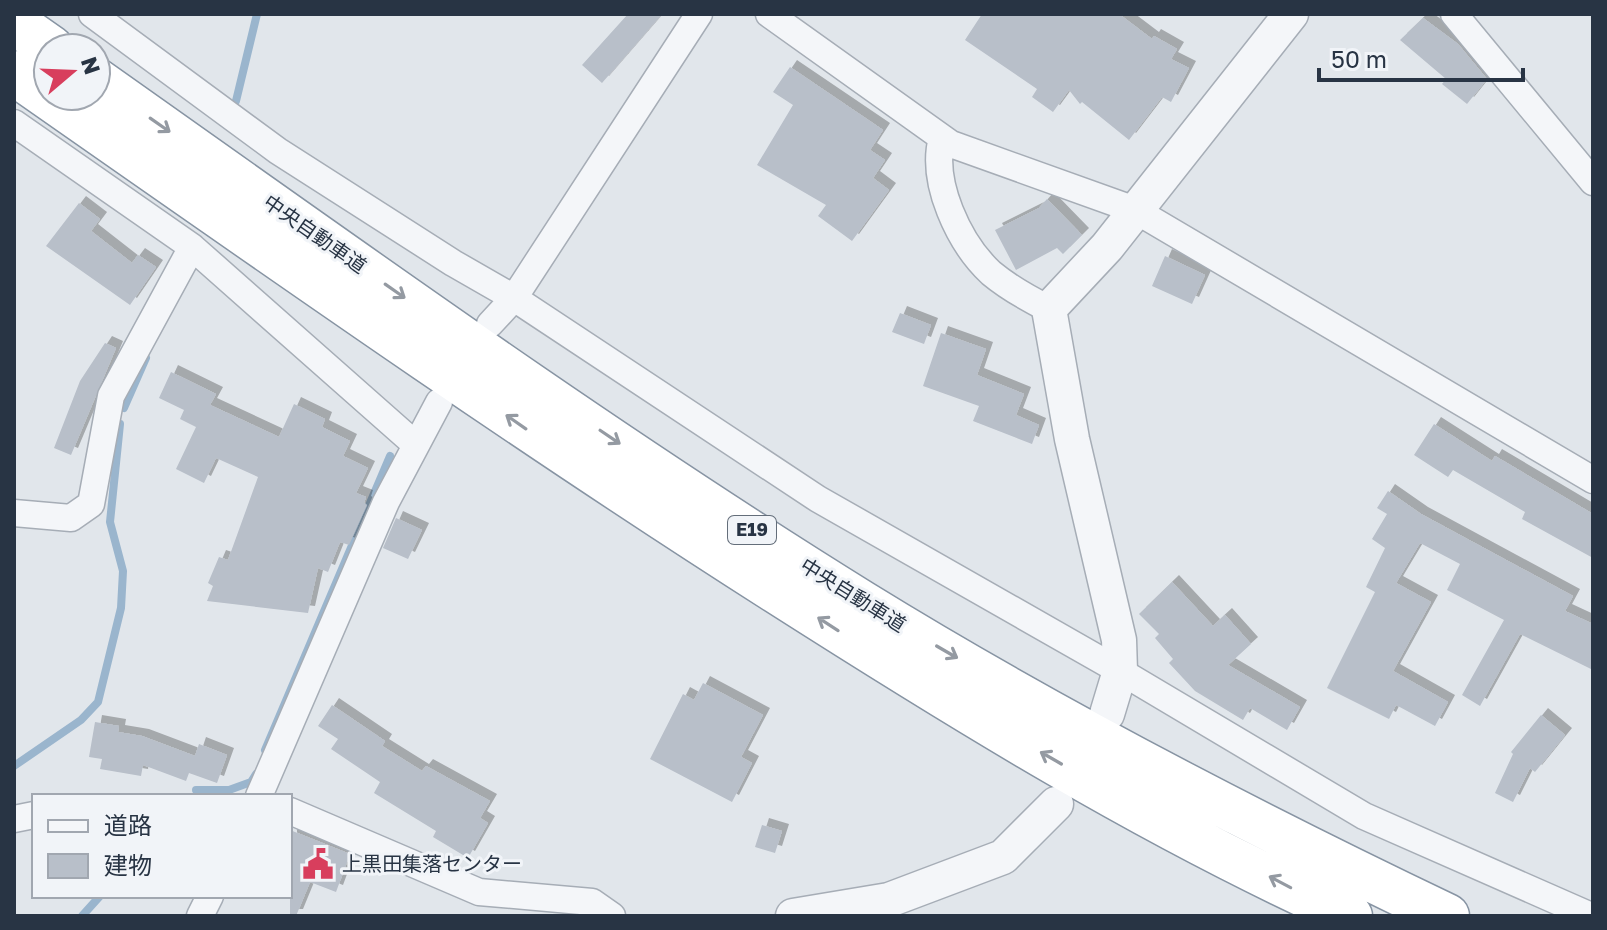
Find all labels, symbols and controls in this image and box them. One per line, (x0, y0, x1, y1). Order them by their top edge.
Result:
north arrow (32, 32, 112, 112)
scale bar (1319, 32, 1523, 82)
text: 50 m (1331, 44, 1387, 73)
text: N (76, 53, 107, 78)
one-way arrow (148, 117, 170, 133)
street label: 中央自動車道 (260, 189, 372, 277)
one-way arrow (384, 283, 406, 299)
one-way arrow (506, 414, 528, 430)
one-way arrow (599, 429, 621, 445)
road number: E19 (728, 516, 776, 544)
street label: 中央自動車道 (796, 552, 911, 636)
one-way arrow (817, 616, 840, 632)
one-way arrow (935, 645, 959, 660)
one-way arrow (1040, 750, 1063, 766)
legend (32, 794, 292, 898)
text: 道路 (104, 810, 152, 839)
public building icon: 上黒田集落センター (301, 847, 335, 881)
text: 建物 (104, 850, 152, 879)
place label: 上黒田集落センター (342, 851, 522, 875)
one-way arrow (1268, 874, 1292, 890)

